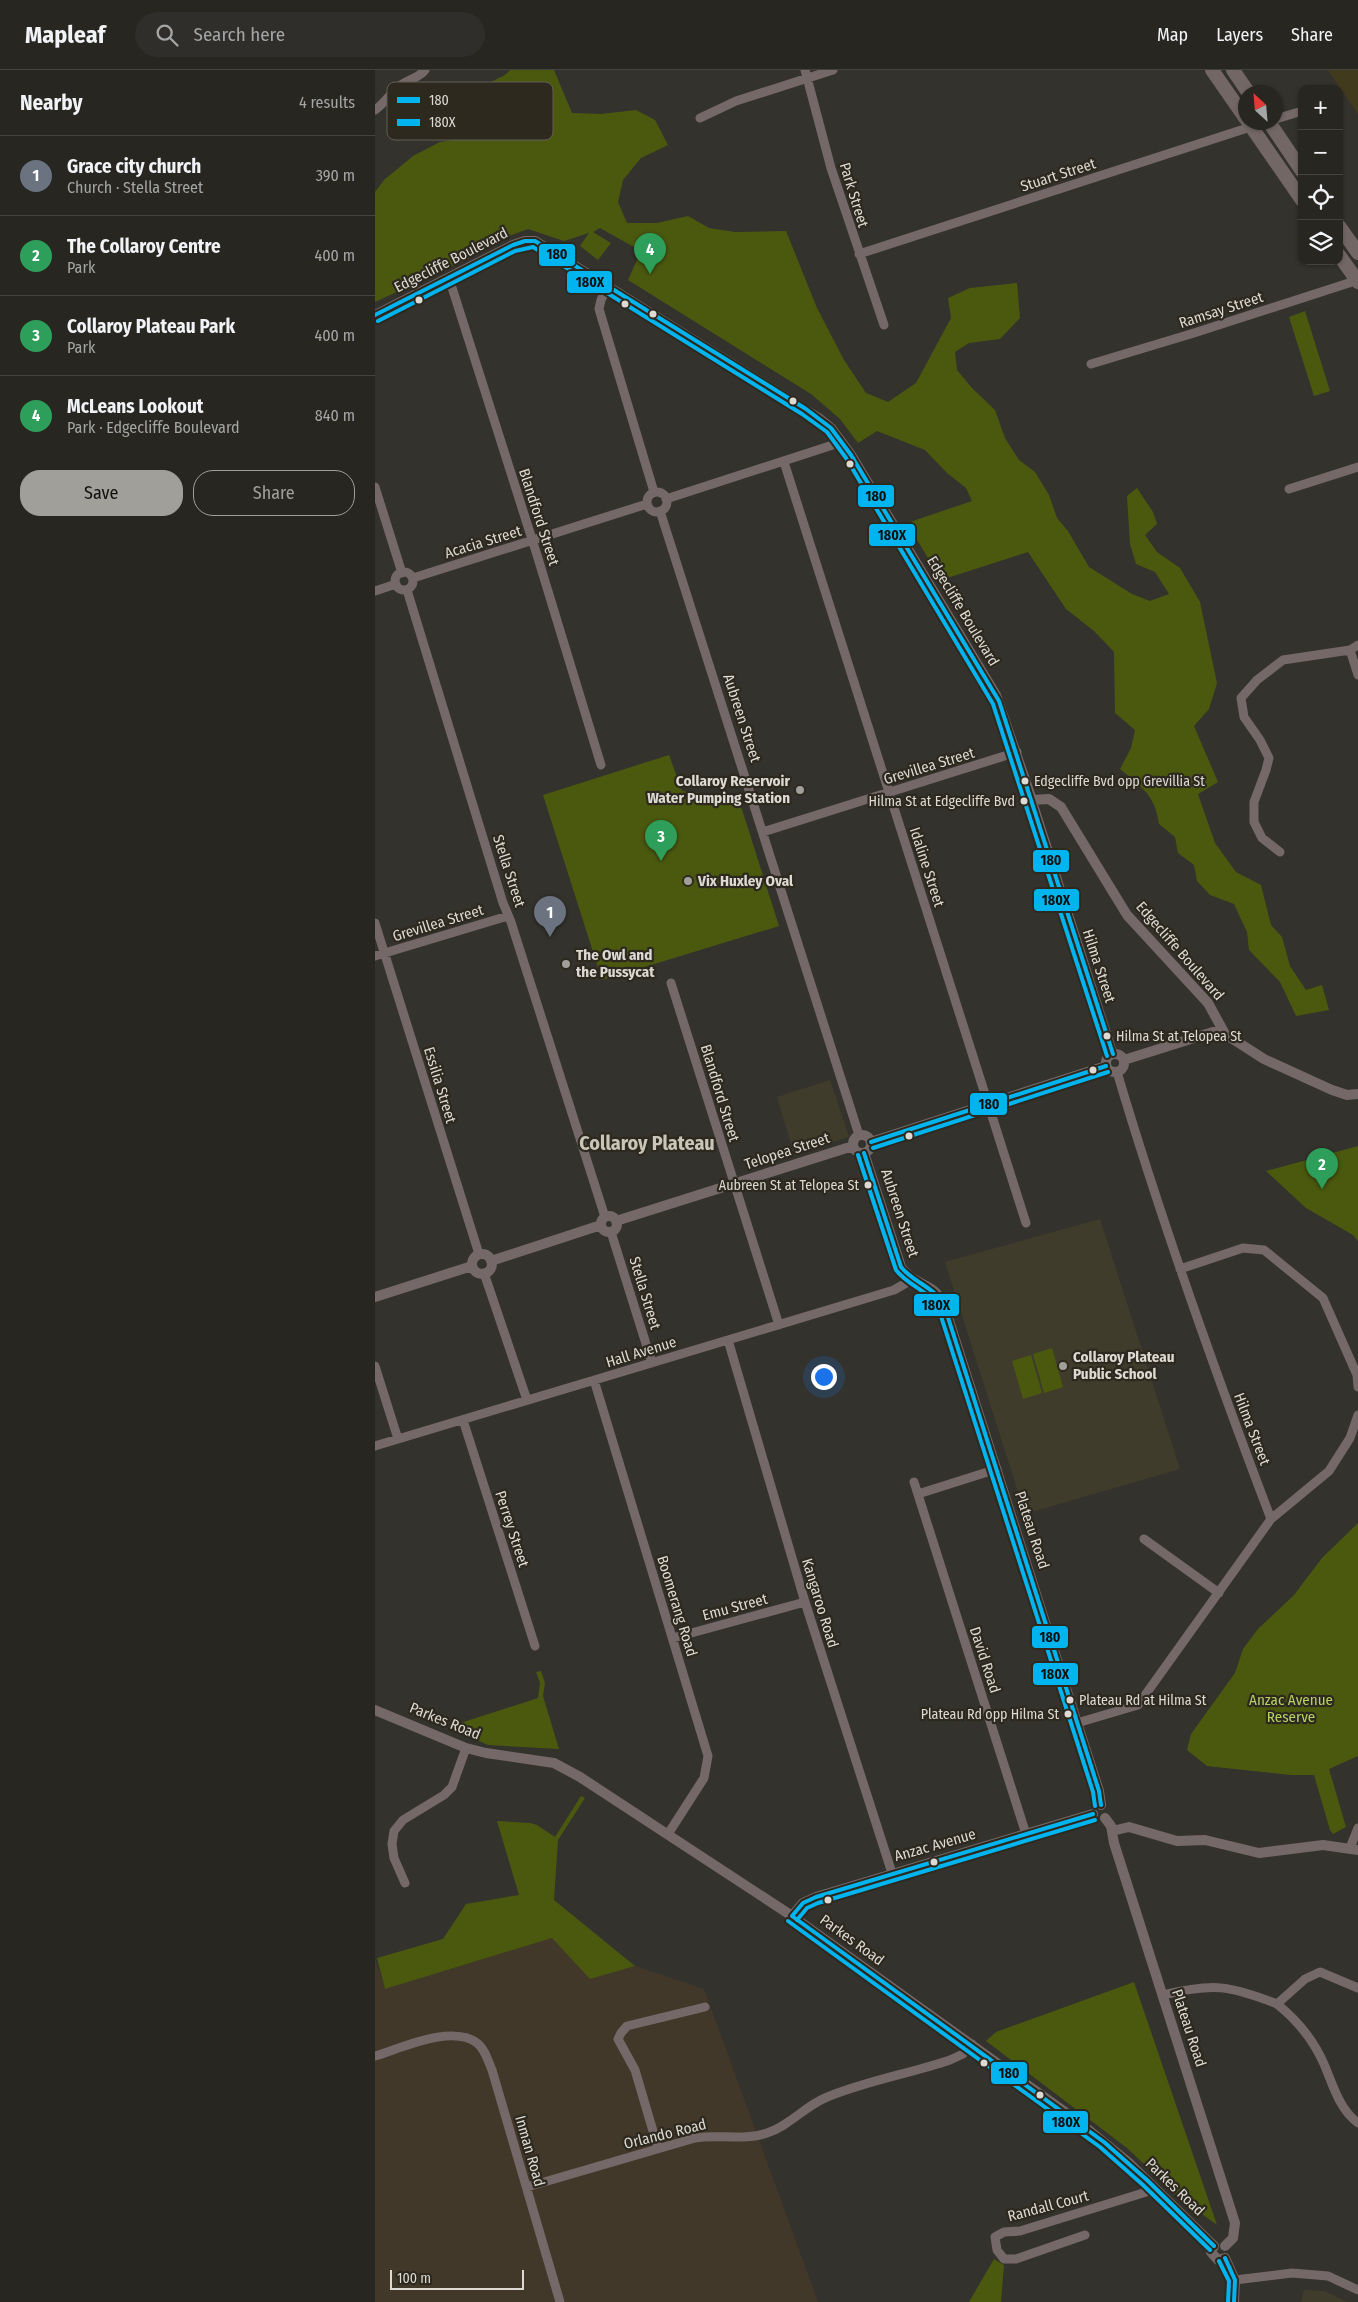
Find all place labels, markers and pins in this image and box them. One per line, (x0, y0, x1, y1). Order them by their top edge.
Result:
pin: 4 (634, 233, 666, 274)
unlabelled marker (414, 295, 424, 305)
unlabelled marker (620, 299, 630, 309)
unlabelled marker (648, 309, 658, 319)
unlabelled marker (788, 396, 798, 406)
unlabelled marker (845, 459, 855, 469)
place label: Collaroy Reservoir Water Pumping Station (647, 772, 791, 807)
place label: Edgecliffe Bvd opp Grevillia St (1034, 773, 1205, 790)
marker: Edgecliffe Bvd opp Grevillia St (1020, 776, 1030, 786)
marker: Collaroy Reservoir Water Pumping Station (794, 784, 806, 796)
place label: Hilma St at Edgecliffe Bvd (869, 793, 1015, 810)
marker: Hilma St at Edgecliffe Bvd (1019, 796, 1029, 806)
pin: 3 (645, 820, 677, 861)
place label: Vix Huxley Oval (697, 872, 794, 890)
marker: Vix Huxley Oval (682, 875, 694, 887)
pin: 1 (534, 896, 566, 937)
place label: The Owl and the Pussycat (576, 946, 655, 981)
marker: The Owl and the Pussycat (560, 958, 572, 970)
place label: Hilma St at Telopea St (1116, 1028, 1242, 1045)
marker: Hilma St at Telopea St (1102, 1031, 1112, 1041)
unlabelled marker (1088, 1065, 1098, 1075)
unlabelled marker (904, 1131, 914, 1141)
pin: 2 (1306, 1148, 1338, 1189)
place label: Aubreen St at Telopea St (719, 1177, 859, 1194)
marker: Aubreen St at Telopea St (863, 1180, 873, 1190)
place label: Collaroy Plateau Public School (1073, 1348, 1175, 1383)
marker: Collaroy Plateau Public School (1057, 1360, 1069, 1372)
place label: Plateau Rd at Hilma St (1079, 1692, 1207, 1709)
marker: Plateau Rd at Hilma St (1065, 1695, 1075, 1705)
place label: Plateau Rd opp Hilma St (921, 1706, 1059, 1723)
marker: Plateau Rd opp Hilma St (1063, 1709, 1073, 1719)
unlabelled marker (929, 1857, 939, 1867)
unlabelled marker (823, 1895, 833, 1905)
unlabelled marker (979, 2058, 989, 2068)
unlabelled marker (1035, 2090, 1045, 2100)

